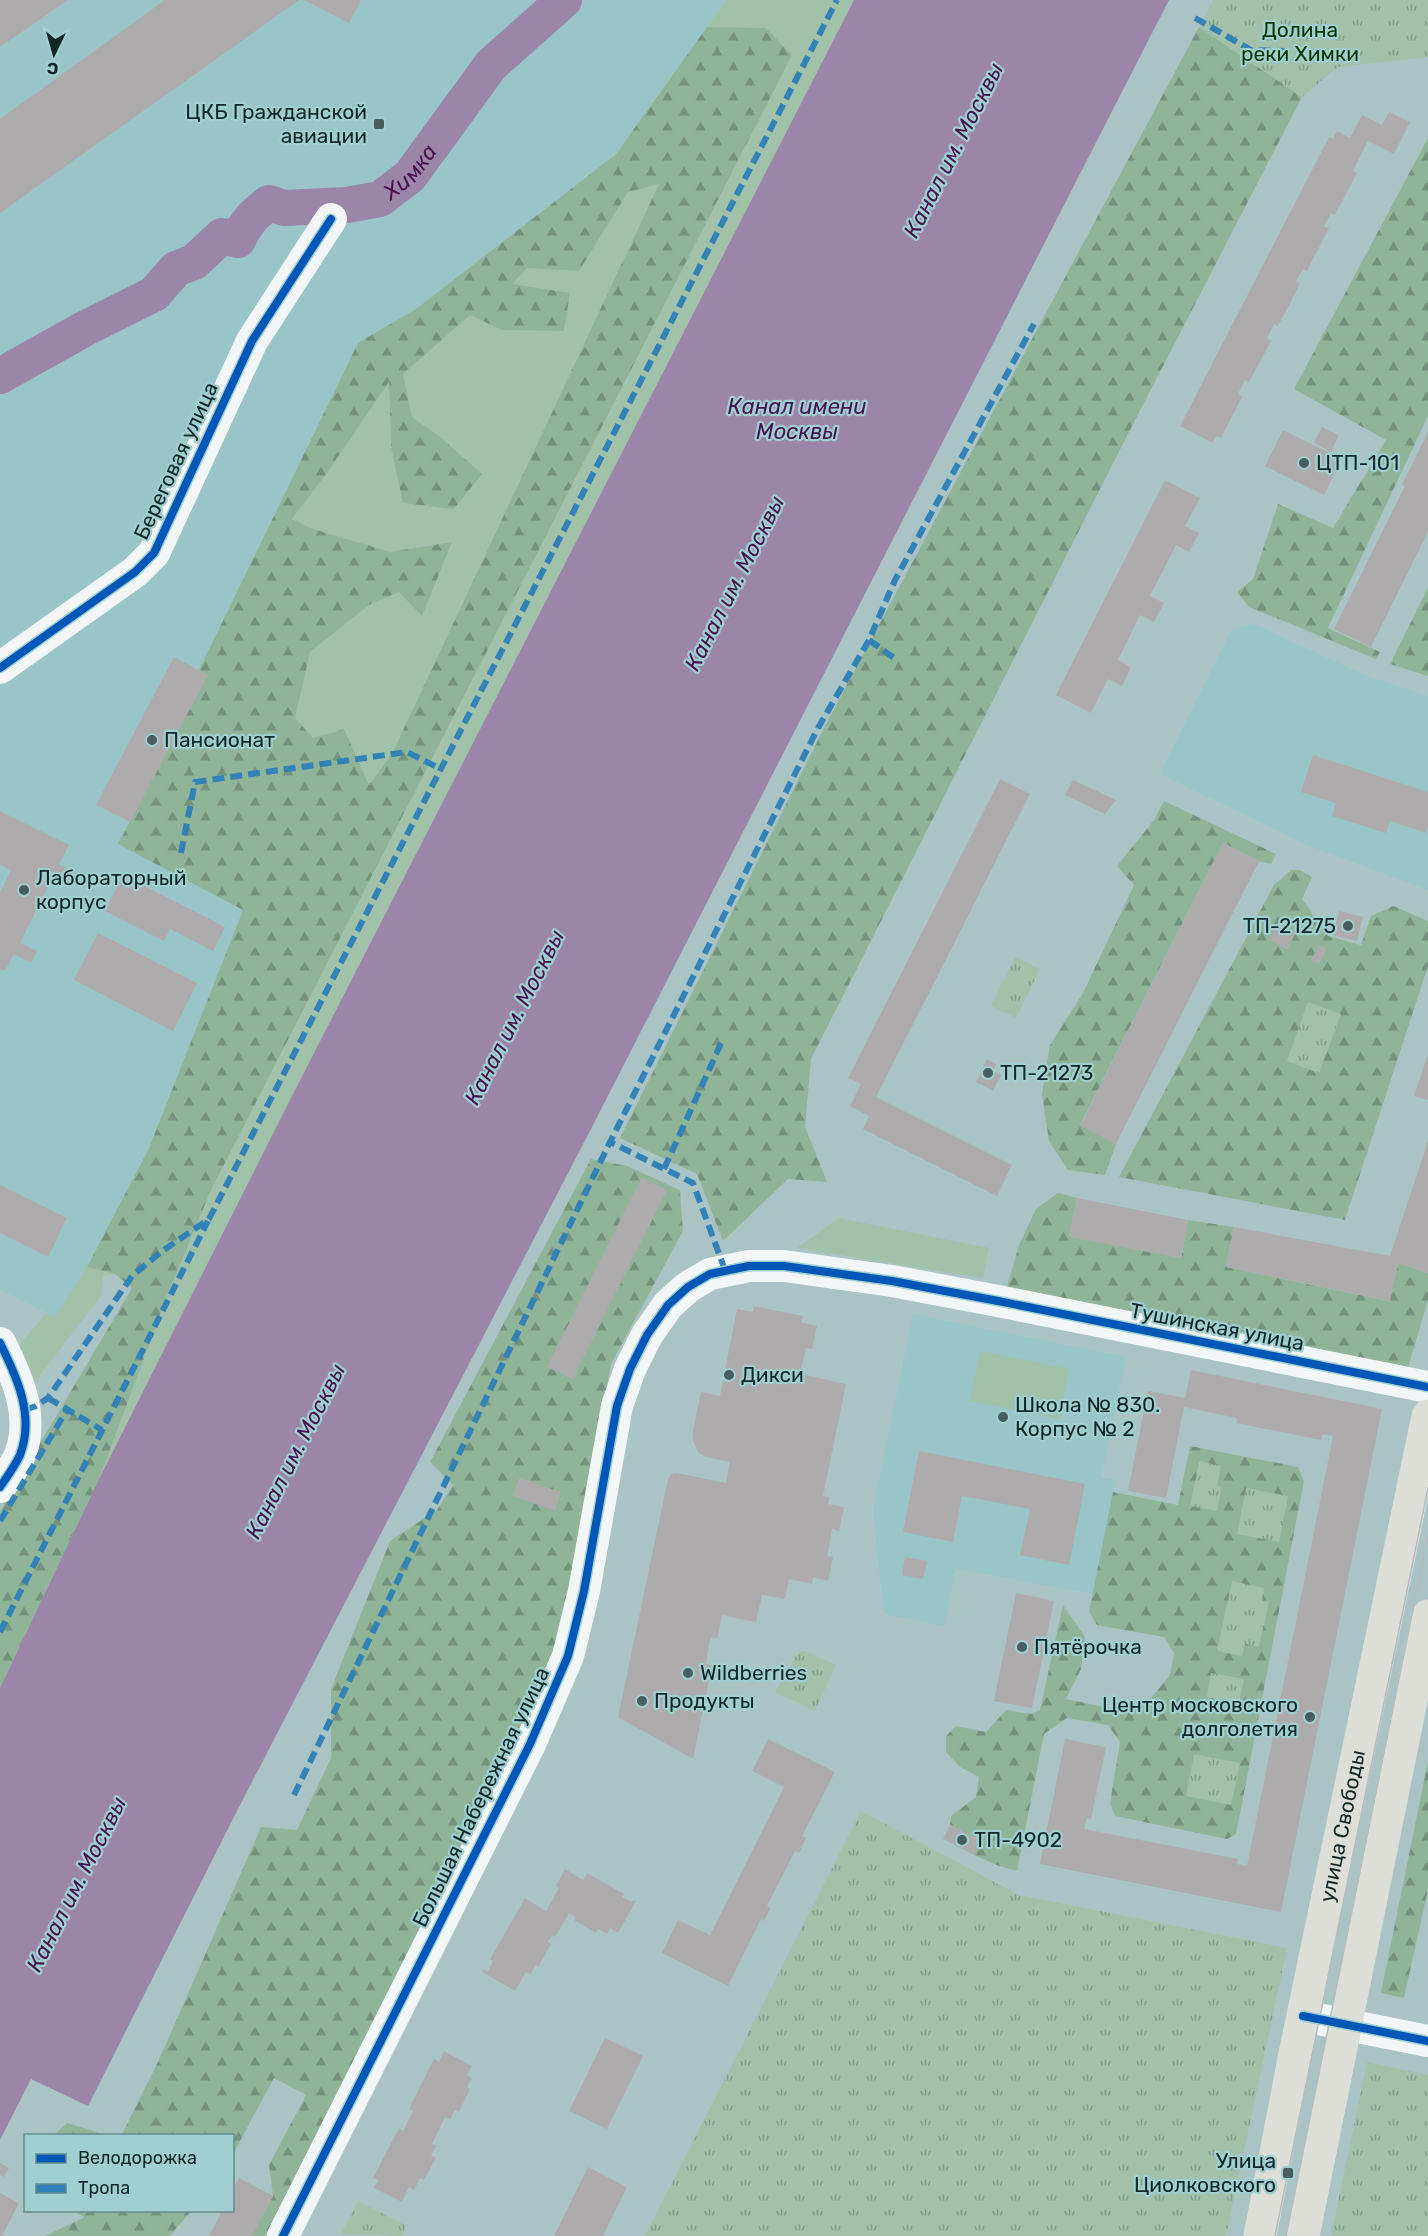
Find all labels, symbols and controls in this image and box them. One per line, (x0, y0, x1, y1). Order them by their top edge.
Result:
park label: Долина реки Химки (1241, 17, 1359, 66)
north arrow (24, 24, 84, 84)
text: С (46, 58, 59, 78)
water label: Канал им. Москвы (898, 58, 1009, 242)
place label: ЦКБ Гражданской авиации (185, 99, 367, 148)
marker: ЦКБ Гражданской авиации (372, 117, 386, 131)
water label: Химка (377, 139, 443, 206)
street label: Береговая улица (128, 378, 223, 543)
water label: Канал имени Москвы (728, 393, 866, 445)
place label: ЦТП-101 (1316, 450, 1399, 475)
marker: ЦТП-101 (1297, 456, 1311, 470)
water label: Канал им. Москвы (679, 491, 790, 675)
place label: Пансионат (164, 727, 275, 752)
marker: Пансионат (145, 733, 159, 747)
place label: Лабораторный корпус (36, 865, 187, 914)
marker: Лабораторный корпус (17, 883, 31, 897)
place label: ТП-21275 (1243, 913, 1336, 938)
marker: ТП-21275 (1341, 919, 1355, 933)
water label: Канал им. Москвы (459, 925, 570, 1109)
place label: ТП-21273 (1000, 1060, 1093, 1085)
marker: ТП-21273 (981, 1066, 995, 1080)
street label: Тушинская улица (1128, 1297, 1306, 1356)
water label: Канал им. Москвы (240, 1359, 351, 1543)
place label: Дикси (741, 1362, 804, 1387)
marker: Дикси (722, 1368, 736, 1382)
place label: Школа № 830. Корпус № 2 (1015, 1392, 1160, 1441)
marker: Школа № 830. Корпус № 2 (996, 1410, 1010, 1424)
place label: Пятёрочка (1034, 1634, 1142, 1659)
marker: Пятёрочка (1015, 1640, 1029, 1654)
place label: Wildberries (700, 1660, 807, 1685)
street label: Большая Набережная улица (407, 1663, 554, 1931)
marker: Wildberries (681, 1666, 695, 1680)
place label: Продукты (654, 1688, 755, 1713)
place label: Центр московского долголетия (1102, 1692, 1298, 1741)
marker: Продукты (635, 1694, 649, 1708)
marker: Центр московского долголетия (1303, 1710, 1317, 1724)
street label: улица Свободы (1314, 1748, 1370, 1905)
water label: Канал им. Москвы (21, 1792, 132, 1976)
place label: ТП-4902 (974, 1827, 1062, 1852)
marker: ТП-4902 (955, 1833, 969, 1847)
legend (24, 2134, 234, 2212)
text: Велодорожка (78, 2147, 197, 2169)
place label: Улица Циолковского (1134, 2148, 1276, 2197)
marker: Улица Циолковского (1281, 2166, 1295, 2180)
text: Тропа (78, 2177, 130, 2199)

